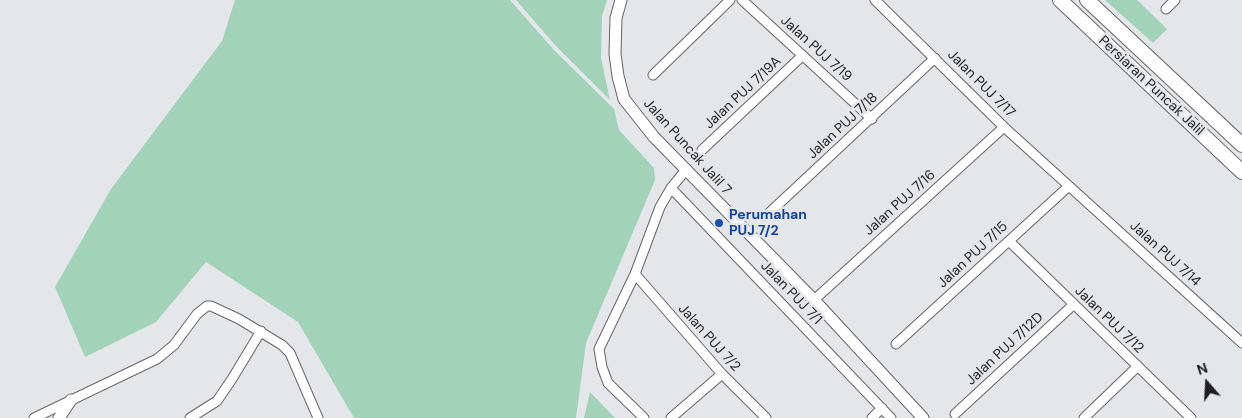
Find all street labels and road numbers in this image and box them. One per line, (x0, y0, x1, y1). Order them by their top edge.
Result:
street label: Jalan PUJ 7/19 (777, 13, 855, 85)
street label: Persiaran Puncak Jalil (1095, 33, 1207, 139)
street label: Jalan PUJ 7/17 (944, 47, 1018, 121)
street label: Jalan PUJ 7/19A (701, 53, 785, 133)
street label: Jalan PUJ 7/18 (804, 89, 882, 163)
street label: Jalan Puncak Jalil 7 (640, 96, 734, 198)
street label: Jalan PUJ 7/16 (861, 167, 939, 239)
street label: Jalan PUJ 7/15 (934, 218, 1012, 292)
street label: Jalan PUJ 7/14 (1126, 218, 1204, 290)
street label: Jalan PUJ 7/1 (757, 258, 825, 328)
street label: Jalan PUJ 7/12 (1071, 283, 1147, 357)
street label: Jalan PUJ 7/2 (674, 301, 744, 375)
street label: Jalan PUJ 7/12D (963, 309, 1047, 389)

